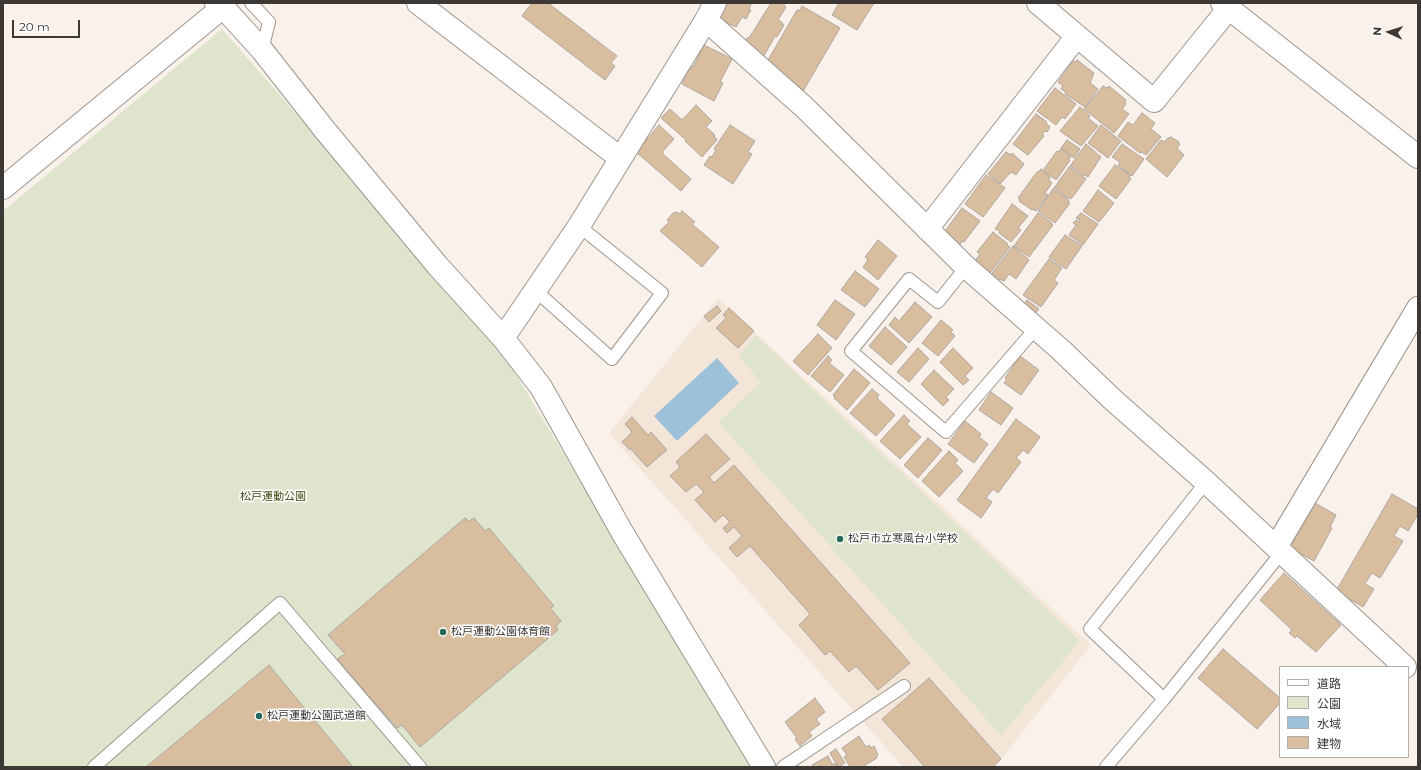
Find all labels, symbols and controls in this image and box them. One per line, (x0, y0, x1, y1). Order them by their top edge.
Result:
scale bar (14, 12, 82, 38)
north arrow (1369, 12, 1409, 52)
text: 20 m (19, 19, 50, 34)
text: N (1370, 26, 1384, 36)
park label: 松戸運動公園 (240, 490, 306, 504)
place label: 松戸市立寒風台小学校 (848, 532, 958, 546)
marker: 松戸市立寒風台小学校 (835, 534, 845, 544)
place label: 松戸運動公園体育館 (451, 625, 550, 639)
marker: 松戸運動公園体育館 (438, 627, 448, 637)
legend (1279, 666, 1409, 758)
text: 道路 (1317, 676, 1341, 691)
text: 公園 (1317, 696, 1341, 711)
place label: 松戸運動公園武道館 (267, 709, 366, 723)
marker: 松戸運動公園武道館 (254, 711, 264, 721)
text: 水域 (1317, 716, 1341, 731)
text: 建物 (1317, 736, 1341, 751)

